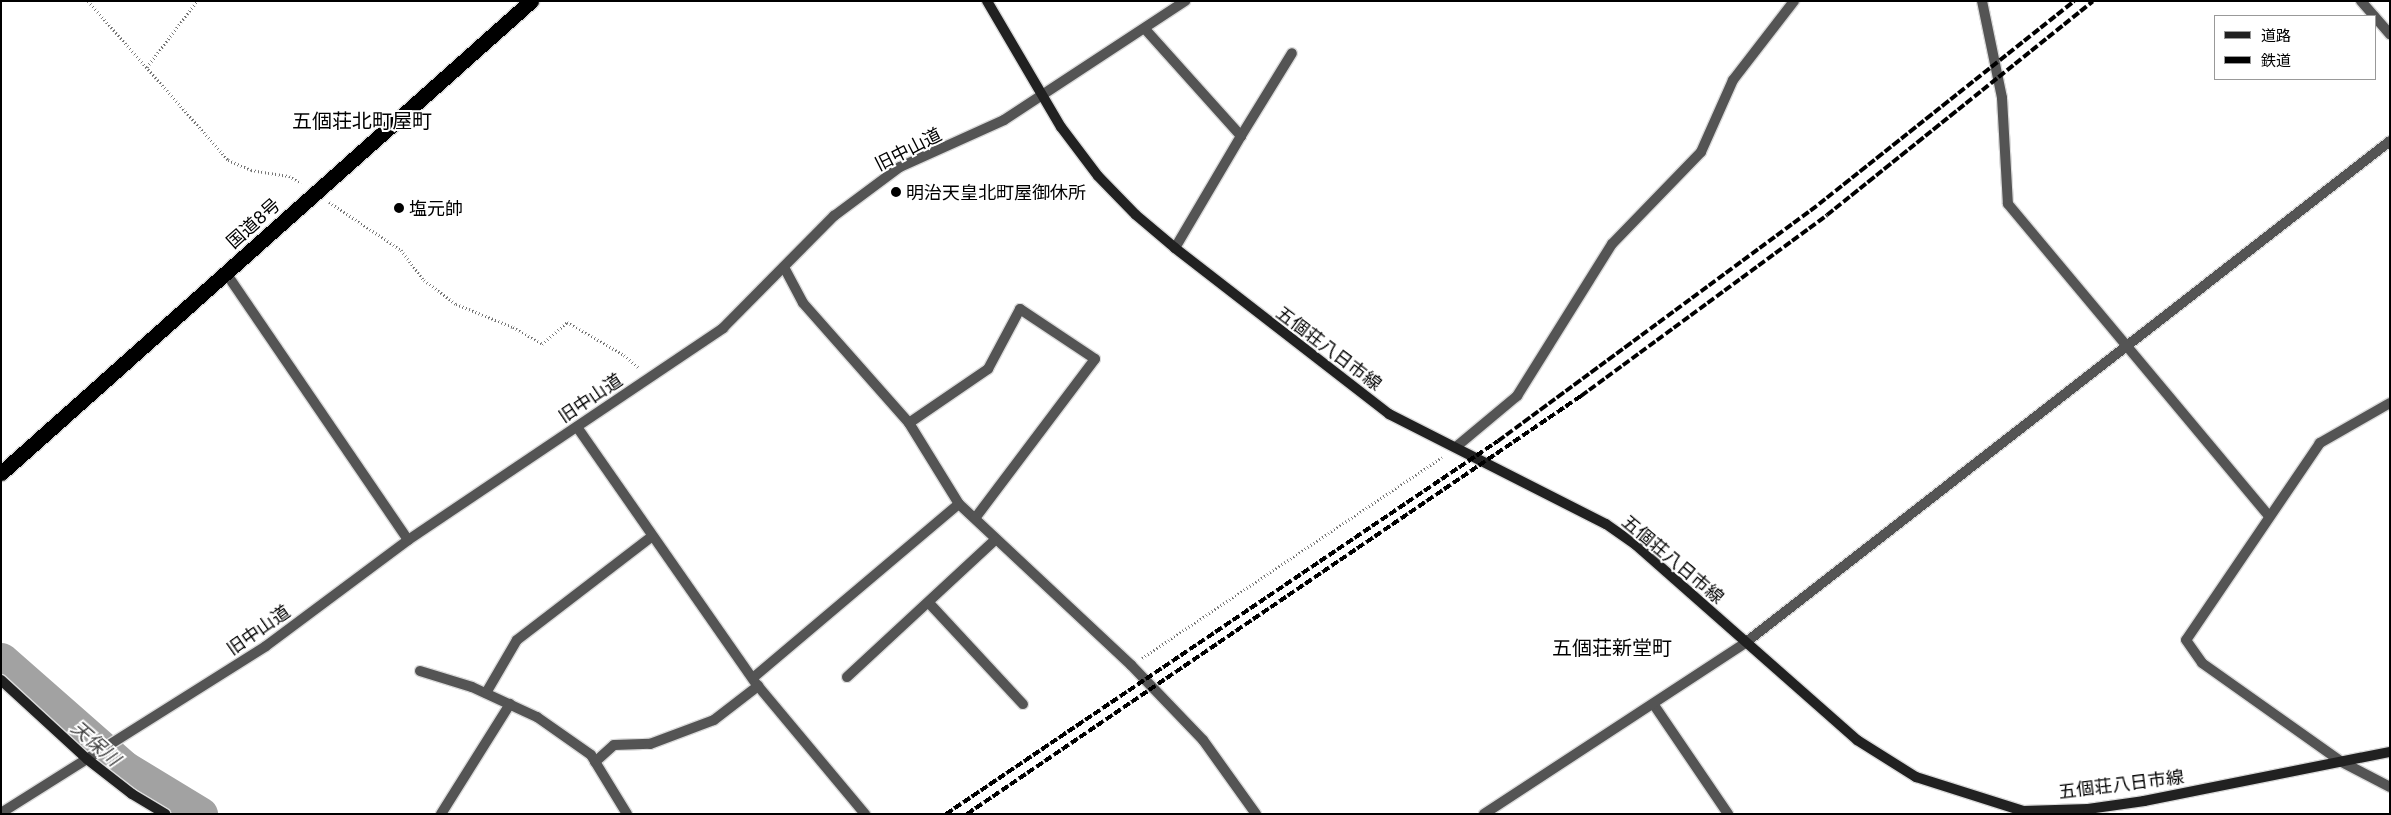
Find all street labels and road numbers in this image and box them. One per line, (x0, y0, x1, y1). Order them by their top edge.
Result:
street label: 旧中山道 (871, 123, 945, 175)
street label: 国道8号 (222, 193, 284, 253)
street label: 五個荘八日市線 (1272, 301, 1386, 395)
street label: 旧中山道 (554, 369, 626, 427)
street label: 五個荘八日市線 (1618, 510, 1728, 608)
street label: 旧中山道 (222, 601, 294, 659)
street label: 五個荘八日市線 (2057, 766, 2185, 802)

